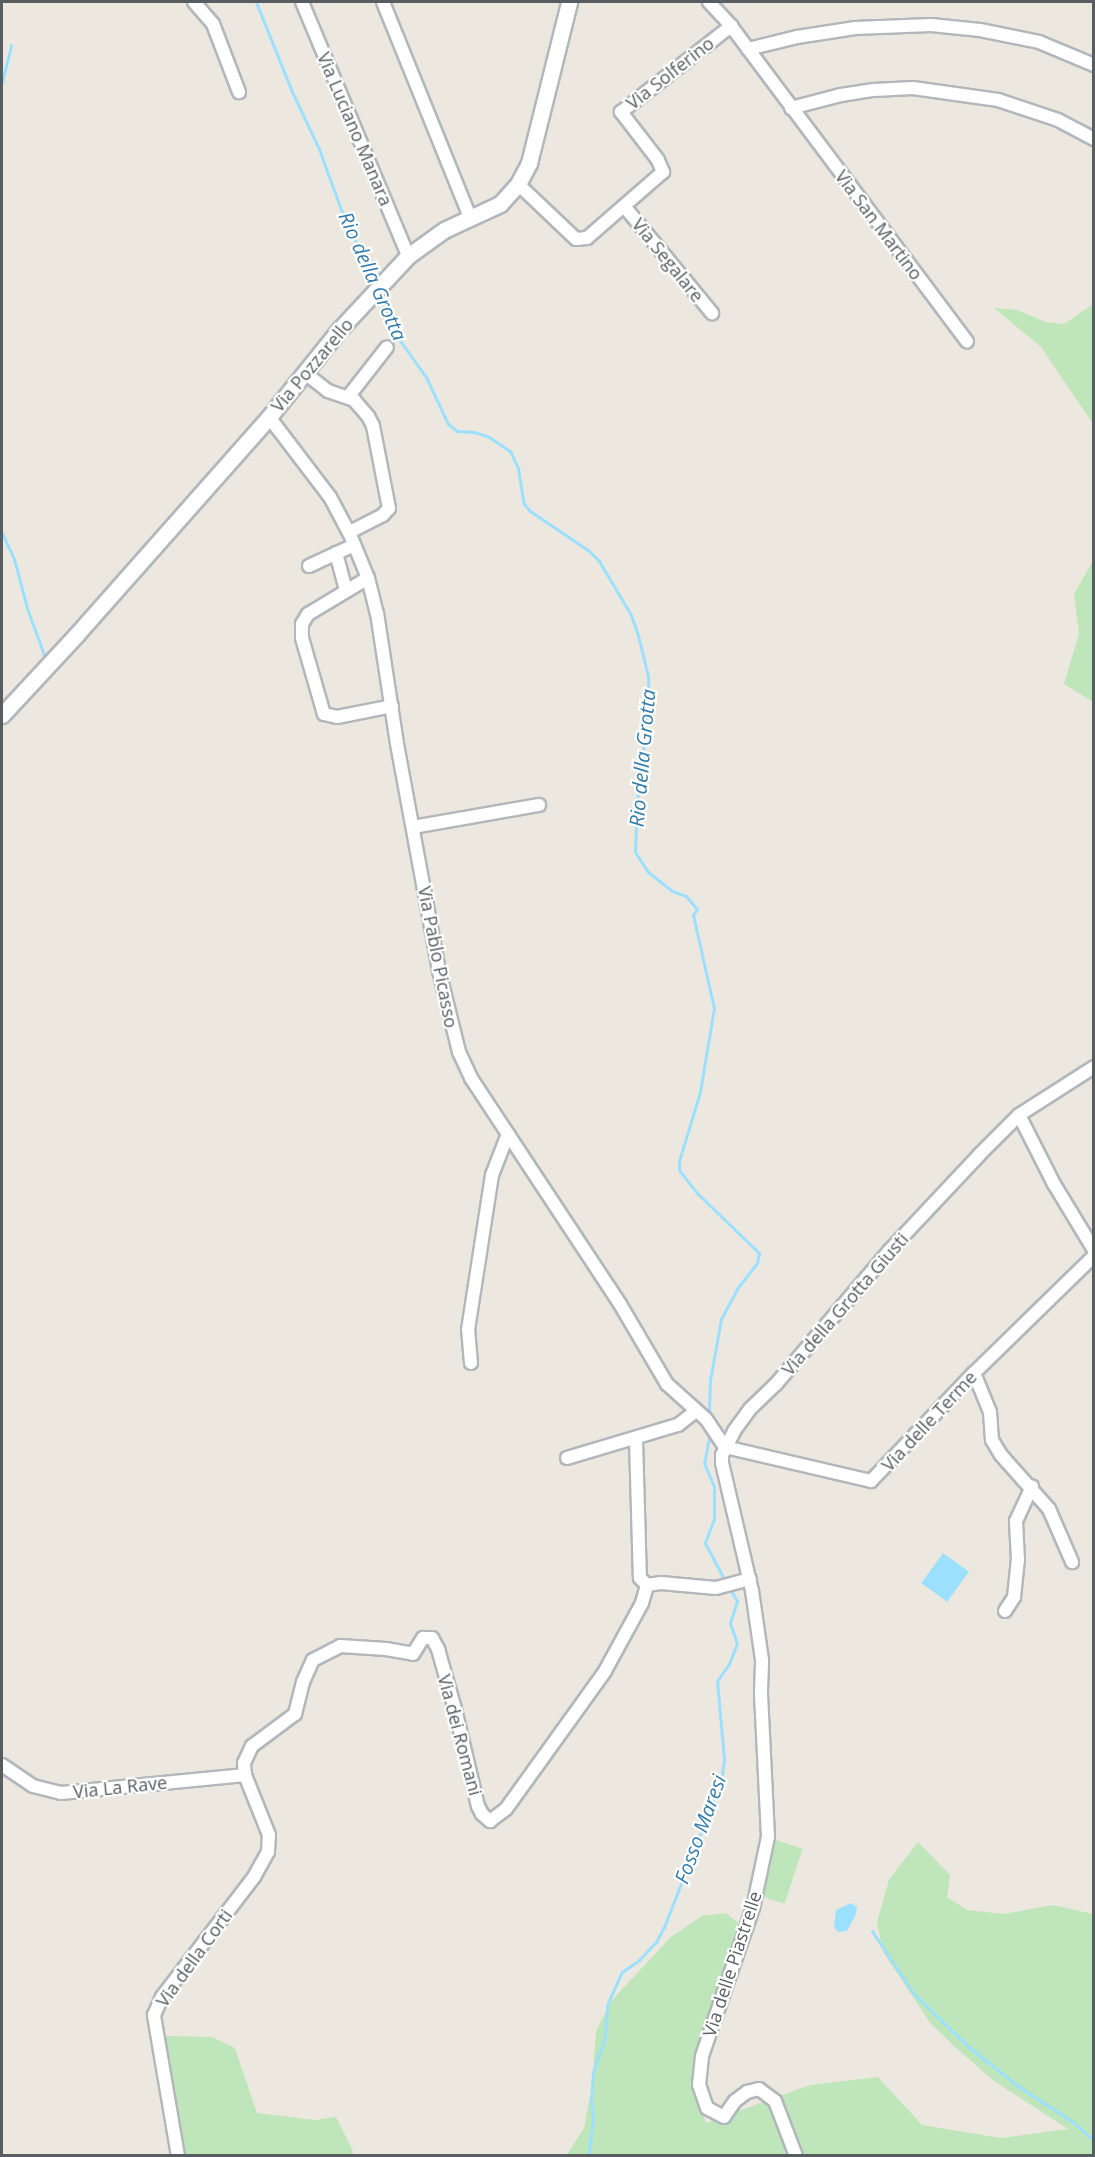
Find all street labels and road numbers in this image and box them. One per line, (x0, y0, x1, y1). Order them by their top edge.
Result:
street label: Via Solferino (622, 32, 718, 114)
street label: Via Luciano Manara (313, 49, 397, 209)
street label: Via San Martino (831, 166, 927, 284)
street label: Via Segalare (628, 214, 708, 306)
street label: Via Pozzarello (266, 314, 358, 416)
street label: Via Pablo Picasso (414, 884, 462, 1030)
street label: Via della Grotta Giusti (777, 1228, 913, 1380)
street label: Via delle Terme (877, 1366, 981, 1476)
street label: Via dei Romani (433, 1672, 487, 1798)
street label: Via La Rave (72, 1771, 168, 1803)
street label: Via delle Piastrelle (698, 1888, 766, 2040)
street label: Via della Corti (151, 1905, 237, 2011)

